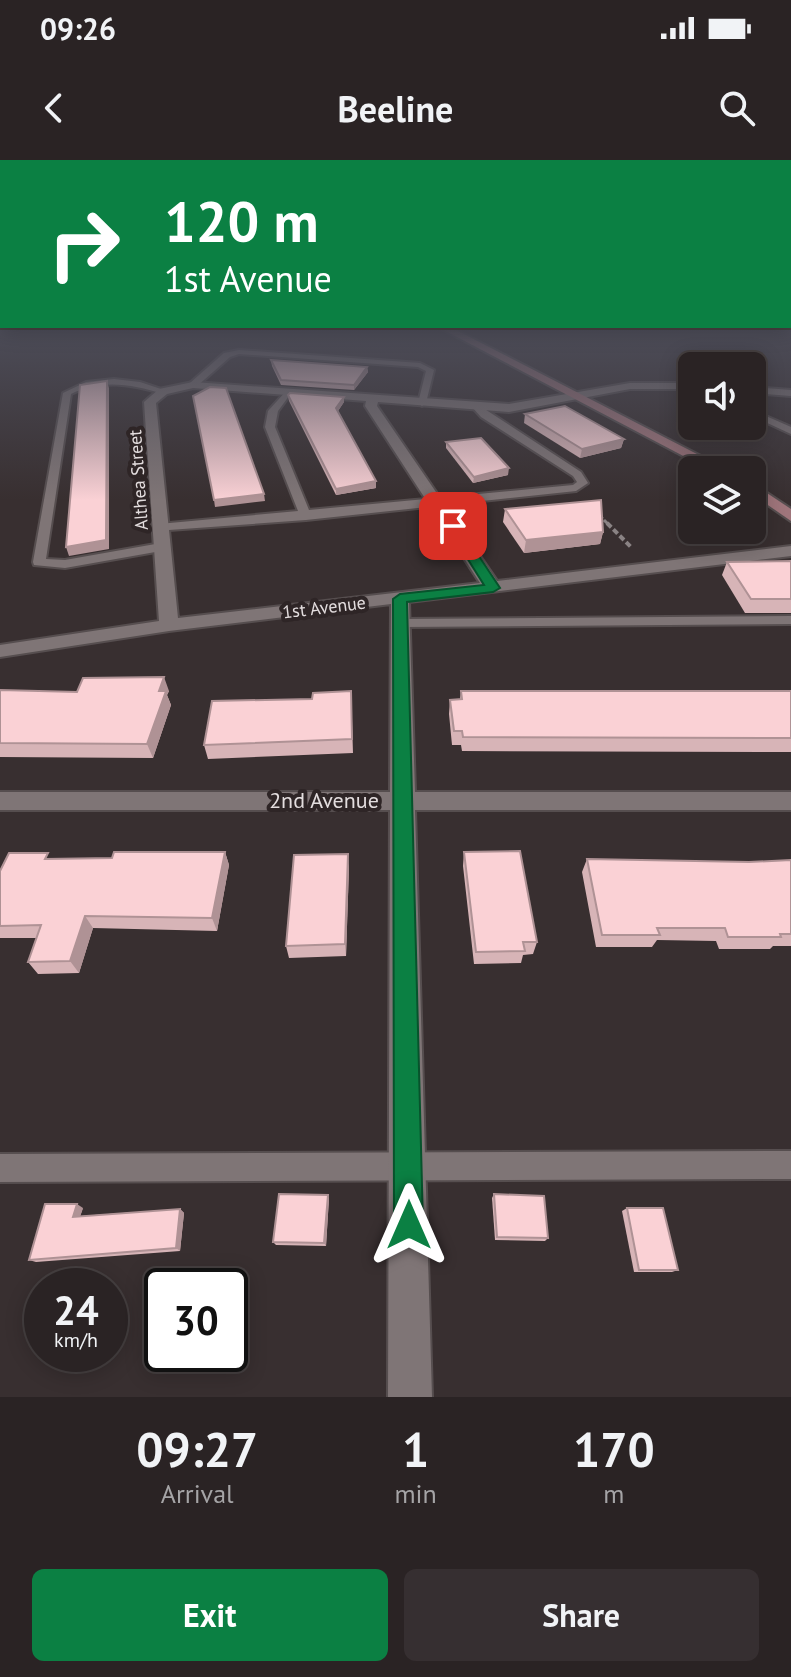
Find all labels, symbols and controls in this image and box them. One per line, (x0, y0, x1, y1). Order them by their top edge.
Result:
text: 09:26 (40, 9, 116, 48)
text: Beeline (338, 85, 453, 132)
icon: back (32, 86, 76, 130)
icon: search (715, 86, 759, 130)
text: 120 m (164, 185, 319, 257)
icon: right (32, 192, 136, 296)
text: 1st Avenue (164, 255, 332, 302)
map controls (678, 352, 766, 544)
button: sound (678, 352, 766, 440)
street label: Althea Street (123, 429, 153, 531)
button: layers (678, 456, 766, 544)
pin (419, 492, 487, 560)
icon: arrive (431, 504, 475, 548)
street label: 1st Avenue (281, 590, 367, 624)
street label: 2nd Avenue (269, 786, 379, 814)
position arrow (367, 1183, 451, 1267)
speed limit sign: 30 (144, 1268, 248, 1372)
text: 24 (53, 1284, 99, 1336)
text: km/h (54, 1327, 98, 1353)
text: 09:27 (136, 1418, 258, 1480)
text: 1 (402, 1418, 429, 1480)
text: 170 (573, 1418, 655, 1480)
text: Arrival (161, 1477, 234, 1510)
text: min (394, 1477, 437, 1510)
text: m (603, 1477, 624, 1510)
button: Exit (32, 1569, 388, 1661)
button: Share (404, 1569, 759, 1661)

